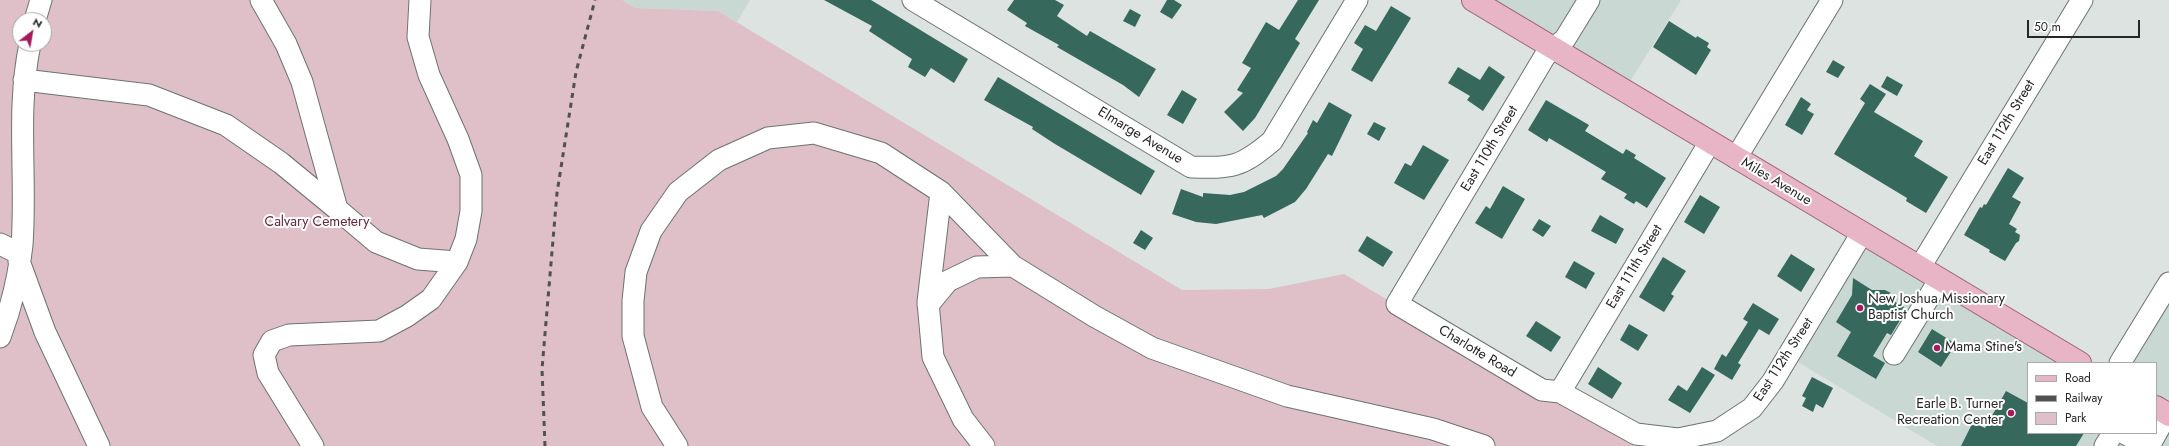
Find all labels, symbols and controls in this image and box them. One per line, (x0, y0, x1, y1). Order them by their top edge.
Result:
north arrow (12, 12, 52, 52)
scale bar (2029, 12, 2142, 38)
text: N (30, 13, 46, 32)
text: 50 m (2034, 18, 2061, 36)
street label: East 112th Street (1975, 77, 2039, 169)
street label: East 110th Street (1458, 103, 1522, 195)
street label: Elmarge Avenue (1094, 104, 1186, 168)
street label: Miles Avenue (1738, 154, 1814, 210)
park label: Calvary Cemetery (265, 215, 369, 231)
street label: East 111th Street (1603, 222, 1667, 312)
place label: New Joshua Missionary Baptist Church (1868, 292, 2005, 324)
marker: New Joshua Missionary Baptist Church (1855, 303, 1865, 313)
street label: East 112th Street (1751, 315, 1817, 405)
street label: Charlotte Road (1435, 322, 1519, 382)
place label: Mama Stine's (1945, 340, 2022, 356)
marker: Mama Stine's (1932, 343, 1942, 353)
legend (2027, 362, 2157, 434)
text: Road (2065, 369, 2091, 387)
text: Railway (2065, 389, 2103, 407)
place label: Earle B. Turner Recreation Center (1897, 397, 2003, 430)
marker: Earle B. Turner Recreation Center (2006, 408, 2016, 418)
text: Park (2065, 409, 2086, 427)

